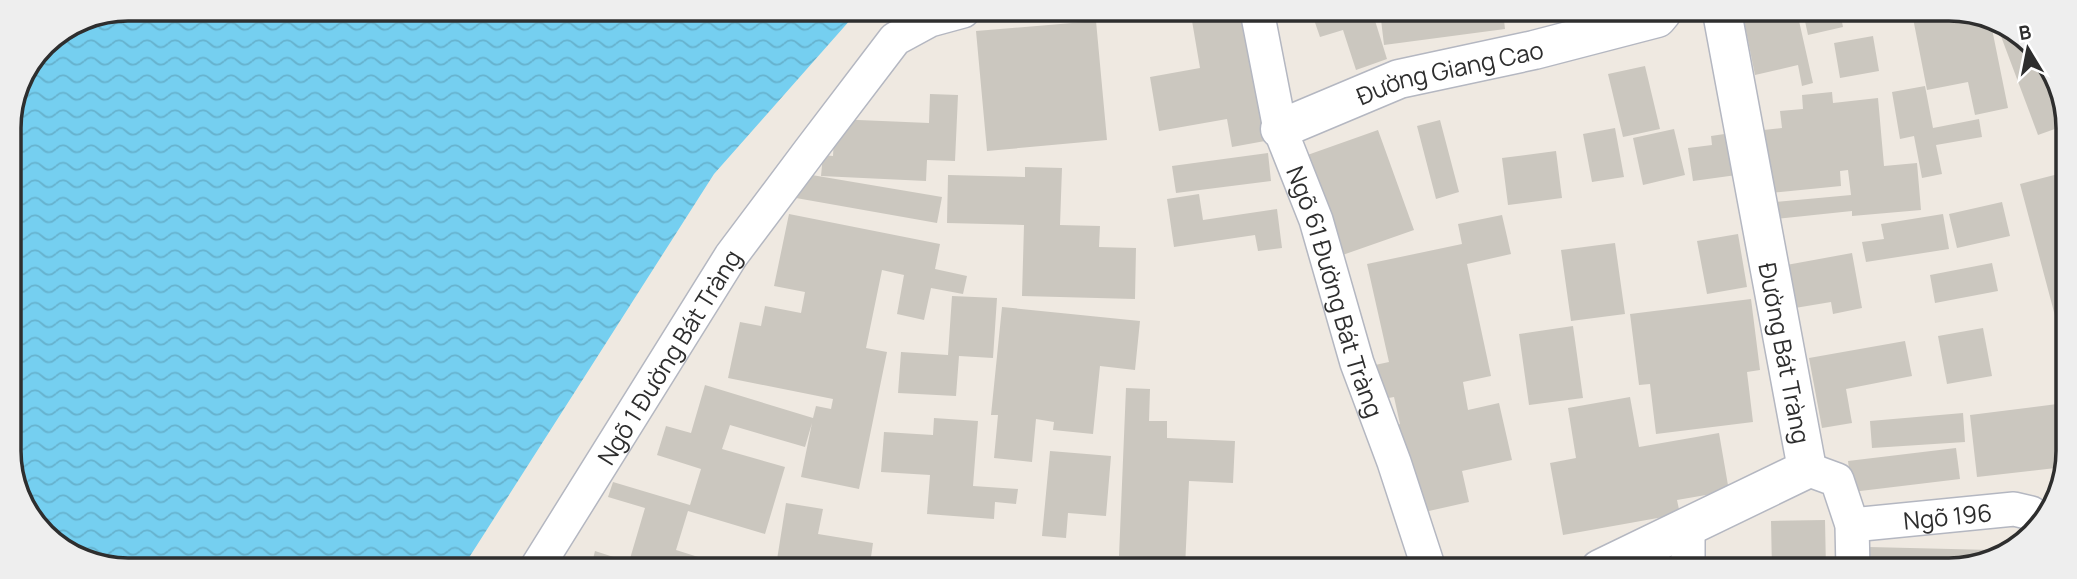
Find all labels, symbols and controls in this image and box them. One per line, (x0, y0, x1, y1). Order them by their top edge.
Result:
north arrow (1993, 14, 2063, 84)
text: B (2017, 18, 2033, 46)
street label: Đường Giang Cao (1351, 32, 1547, 112)
street label: Ngõ 61 Đường Bát Tràng (1280, 161, 1392, 421)
street label: Ngõ 1 Đường Bát Tràng (589, 243, 748, 470)
street label: Đường Bát Tràng (1751, 260, 1819, 446)
street label: Ngõ 196 (1902, 495, 1993, 536)

